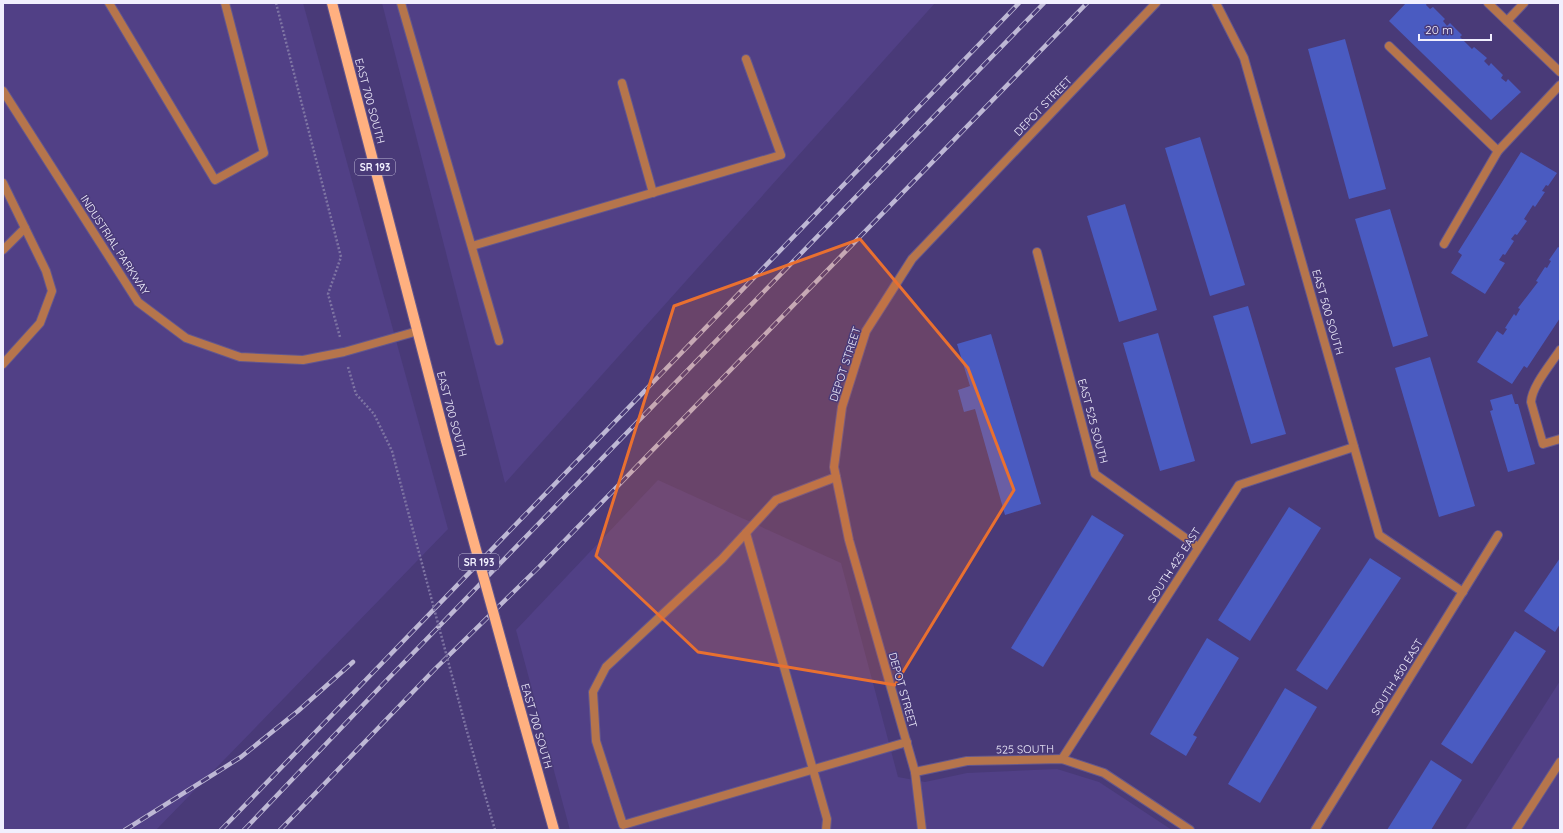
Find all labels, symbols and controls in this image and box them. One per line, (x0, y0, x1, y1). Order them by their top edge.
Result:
scale bar (1419, 16, 1491, 42)
text: 20 m (1425, 22, 1453, 37)
street label: EAST 700 SOUTH (352, 57, 388, 145)
street label: DEPOT STREET (1011, 73, 1075, 139)
road number: SR 193 (355, 159, 395, 175)
street label: INDUSTRIAL PARKWAY (77, 192, 153, 298)
street label: EAST 500 SOUTH (1309, 268, 1347, 356)
street label: DEPOT STREET (826, 324, 864, 403)
street label: EAST 700 SOUTH (434, 370, 470, 458)
street label: EAST 525 SOUTH (1075, 377, 1111, 465)
street label: SOUTH 425 EAST (1144, 524, 1204, 605)
road number: SR 193 (459, 554, 499, 570)
street label: SOUTH 450 EAST (1368, 636, 1426, 718)
street label: DEPOT STREET (886, 651, 921, 730)
street label: EAST 700 SOUTH (518, 682, 556, 770)
street label: 525 SOUTH (996, 741, 1054, 757)

